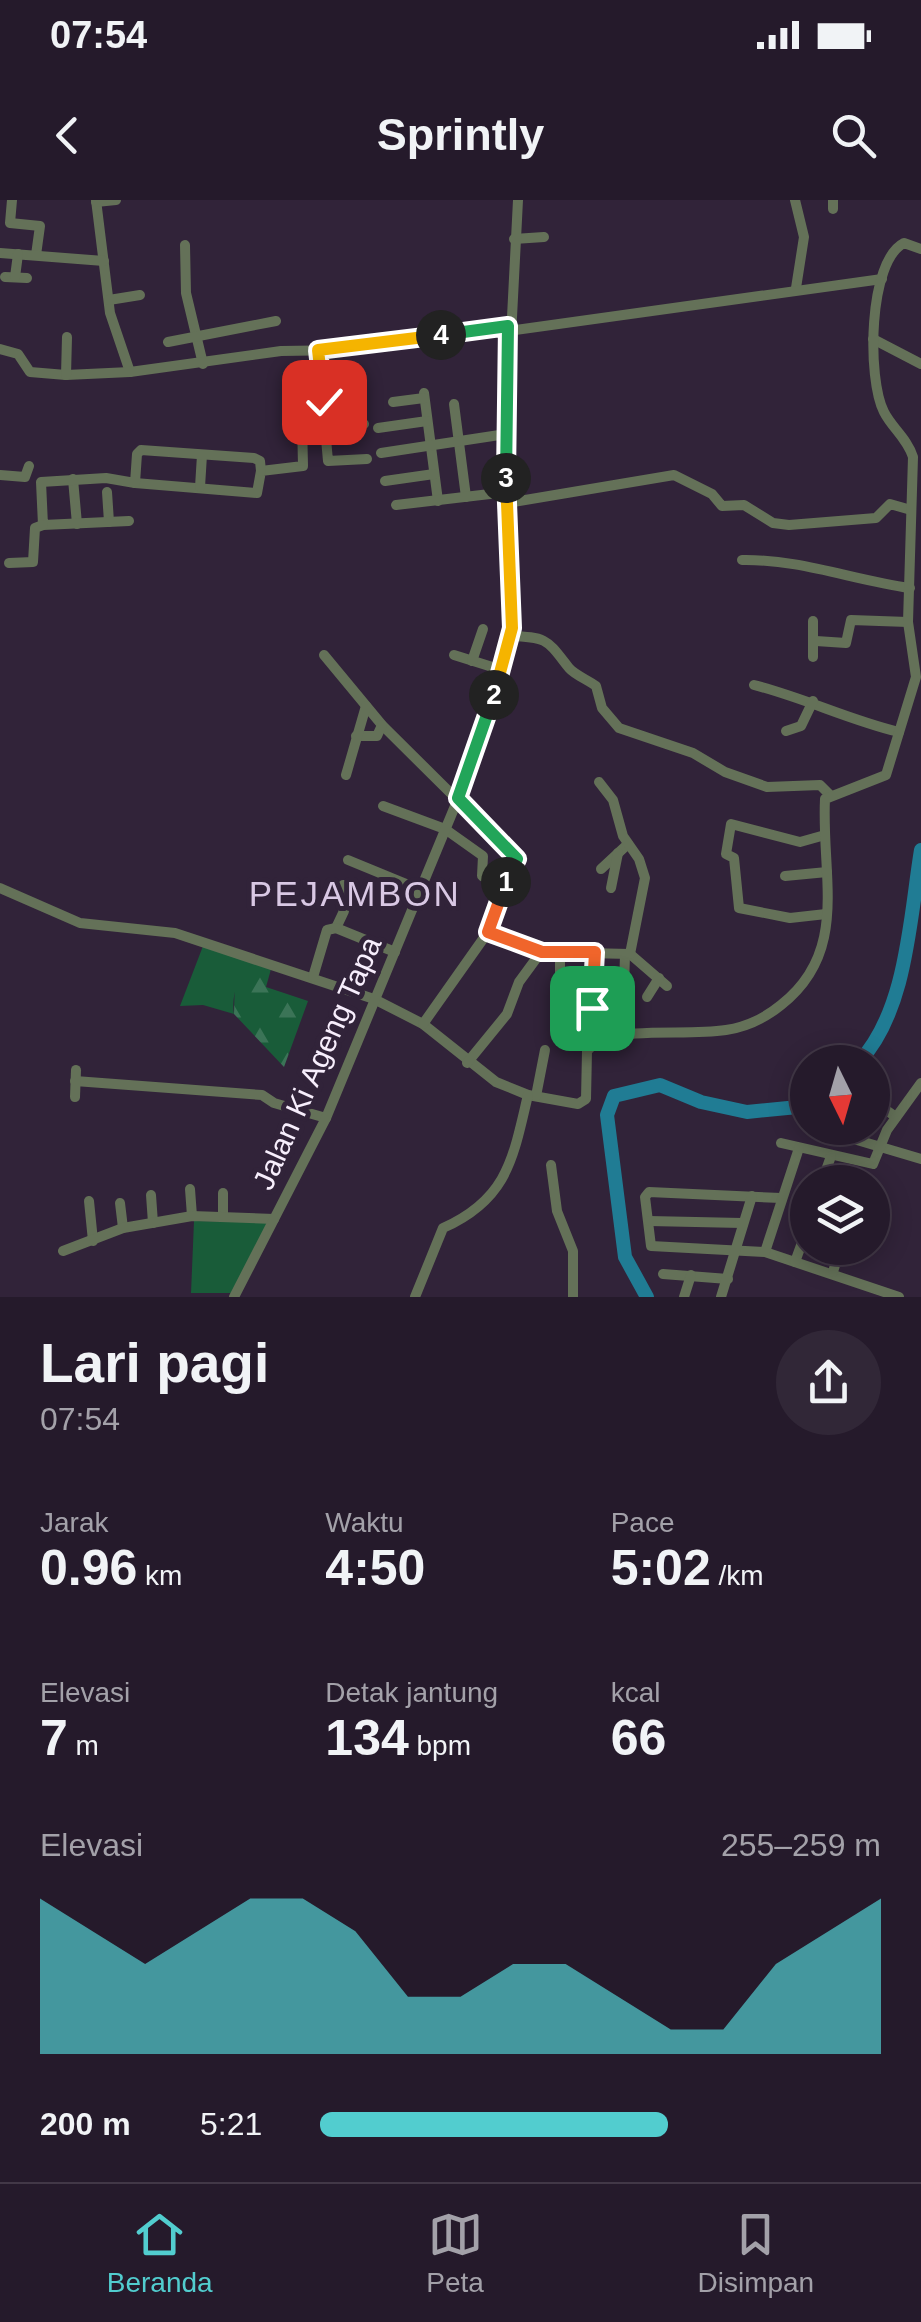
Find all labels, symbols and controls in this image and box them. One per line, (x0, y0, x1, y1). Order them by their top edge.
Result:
text: 07:54 (50, 14, 147, 56)
icon: back (40, 108, 95, 163)
icon: search (826, 108, 881, 163)
text: Sprintly (377, 109, 544, 160)
pin: 4 (416, 310, 466, 360)
text: 4 (433, 319, 449, 350)
pin (282, 360, 367, 445)
icon: check (297, 375, 352, 430)
pin: 3 (481, 453, 531, 503)
text: 3 (498, 462, 514, 493)
pin: 2 (469, 670, 519, 720)
text: 2 (486, 679, 502, 710)
pin: 1 (481, 857, 531, 907)
text: 1 (498, 866, 514, 897)
district label: PEJAMBON (249, 874, 461, 913)
street label: Jalan Ki Ageng Tapa (246, 931, 388, 1194)
pin (550, 966, 635, 1051)
icon: arrive (565, 981, 620, 1036)
north arrow (790, 1045, 890, 1145)
map controls (790, 1045, 890, 1265)
button: layers (790, 1165, 890, 1265)
button: share (776, 1330, 881, 1435)
text: Lari pagi (40, 1332, 269, 1394)
text: 07:54 (40, 1401, 120, 1437)
text: Jarak (40, 1507, 108, 1538)
text: Waktu (325, 1507, 404, 1538)
text: Pace (611, 1507, 674, 1538)
text: 0.96 (40, 1540, 137, 1596)
text: 4:50 (325, 1540, 425, 1596)
text: 5:02 (611, 1540, 711, 1596)
text: km (137, 1560, 182, 1591)
text: /km (711, 1560, 764, 1591)
text: Elevasi (40, 1677, 130, 1708)
text: Detak jantung (325, 1677, 498, 1708)
text: kcal (611, 1677, 660, 1708)
text: 7 (40, 1710, 68, 1766)
text: 134 (325, 1710, 409, 1766)
text: 66 (611, 1710, 666, 1766)
text: m (68, 1730, 99, 1761)
text: bpm (409, 1730, 471, 1761)
text: Elevasi (40, 1827, 143, 1863)
text: 255–259 m (721, 1827, 881, 1863)
text: 200 m (40, 2106, 131, 2142)
text: 5:21 (200, 2106, 262, 2142)
tab: Beranda (107, 2207, 213, 2299)
tab: Peta (426, 2207, 484, 2299)
tab: Disimpan (697, 2207, 814, 2299)

